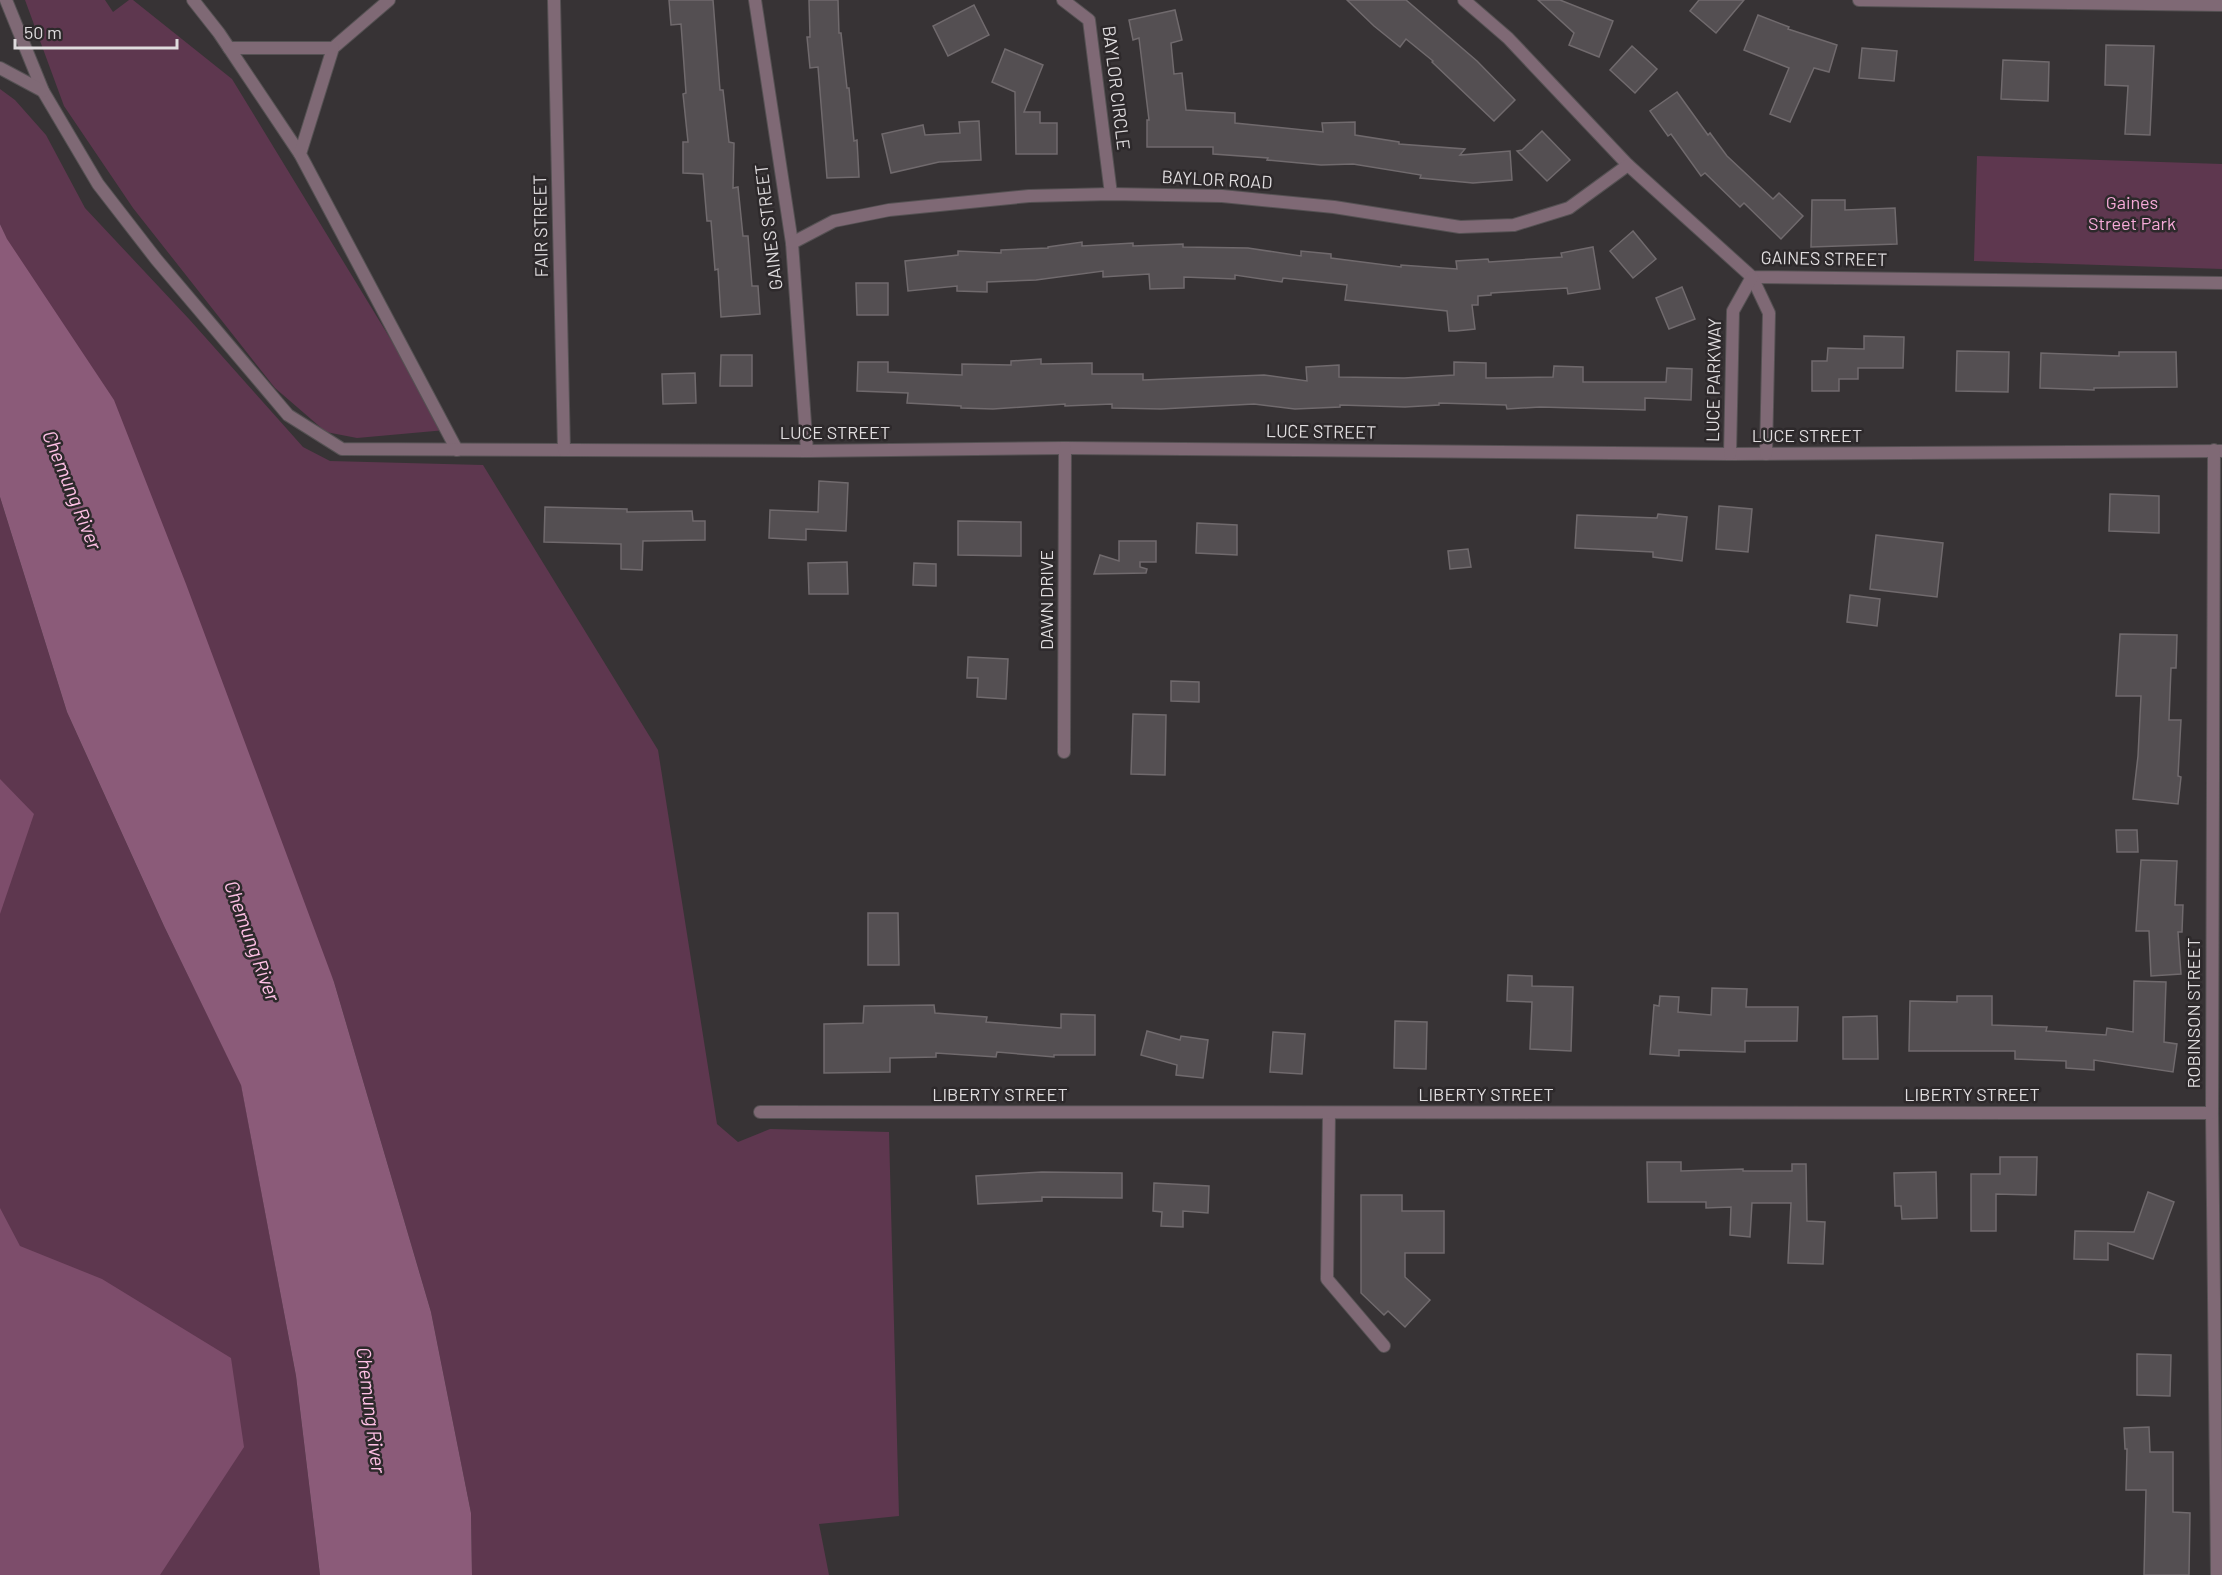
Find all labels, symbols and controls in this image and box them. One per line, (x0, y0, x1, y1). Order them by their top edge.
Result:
scale bar (15, 12, 177, 50)
text: 50 m (24, 21, 62, 43)
street label: BAYLOR CIRCLE (1098, 24, 1136, 151)
street label: GAINES STREET (749, 163, 787, 291)
street label: BAYLOR ROAD (1161, 165, 1273, 193)
street label: FAIR STREET (528, 174, 552, 278)
park label: Gaines Street Park (2088, 191, 2176, 234)
street label: GAINES STREET (1760, 246, 1888, 270)
street label: LUCE PARKWAY (1701, 318, 1725, 442)
street label: LUCE STREET (1266, 419, 1376, 443)
street label: LUCE STREET (780, 421, 890, 443)
street label: LUCE STREET (1752, 424, 1862, 446)
water label: Chemung River (38, 426, 108, 554)
street label: DAWN DRIVE (1035, 550, 1057, 650)
water label: Chemung River (220, 877, 286, 1005)
street label: ROBINSON STREET (2182, 937, 2204, 1089)
street label: LIBERTY STREET (932, 1083, 1068, 1105)
street label: LIBERTY STREET (1418, 1083, 1554, 1105)
street label: LIBERTY STREET (1904, 1083, 2040, 1105)
water label: Chemung River (352, 1346, 392, 1475)

